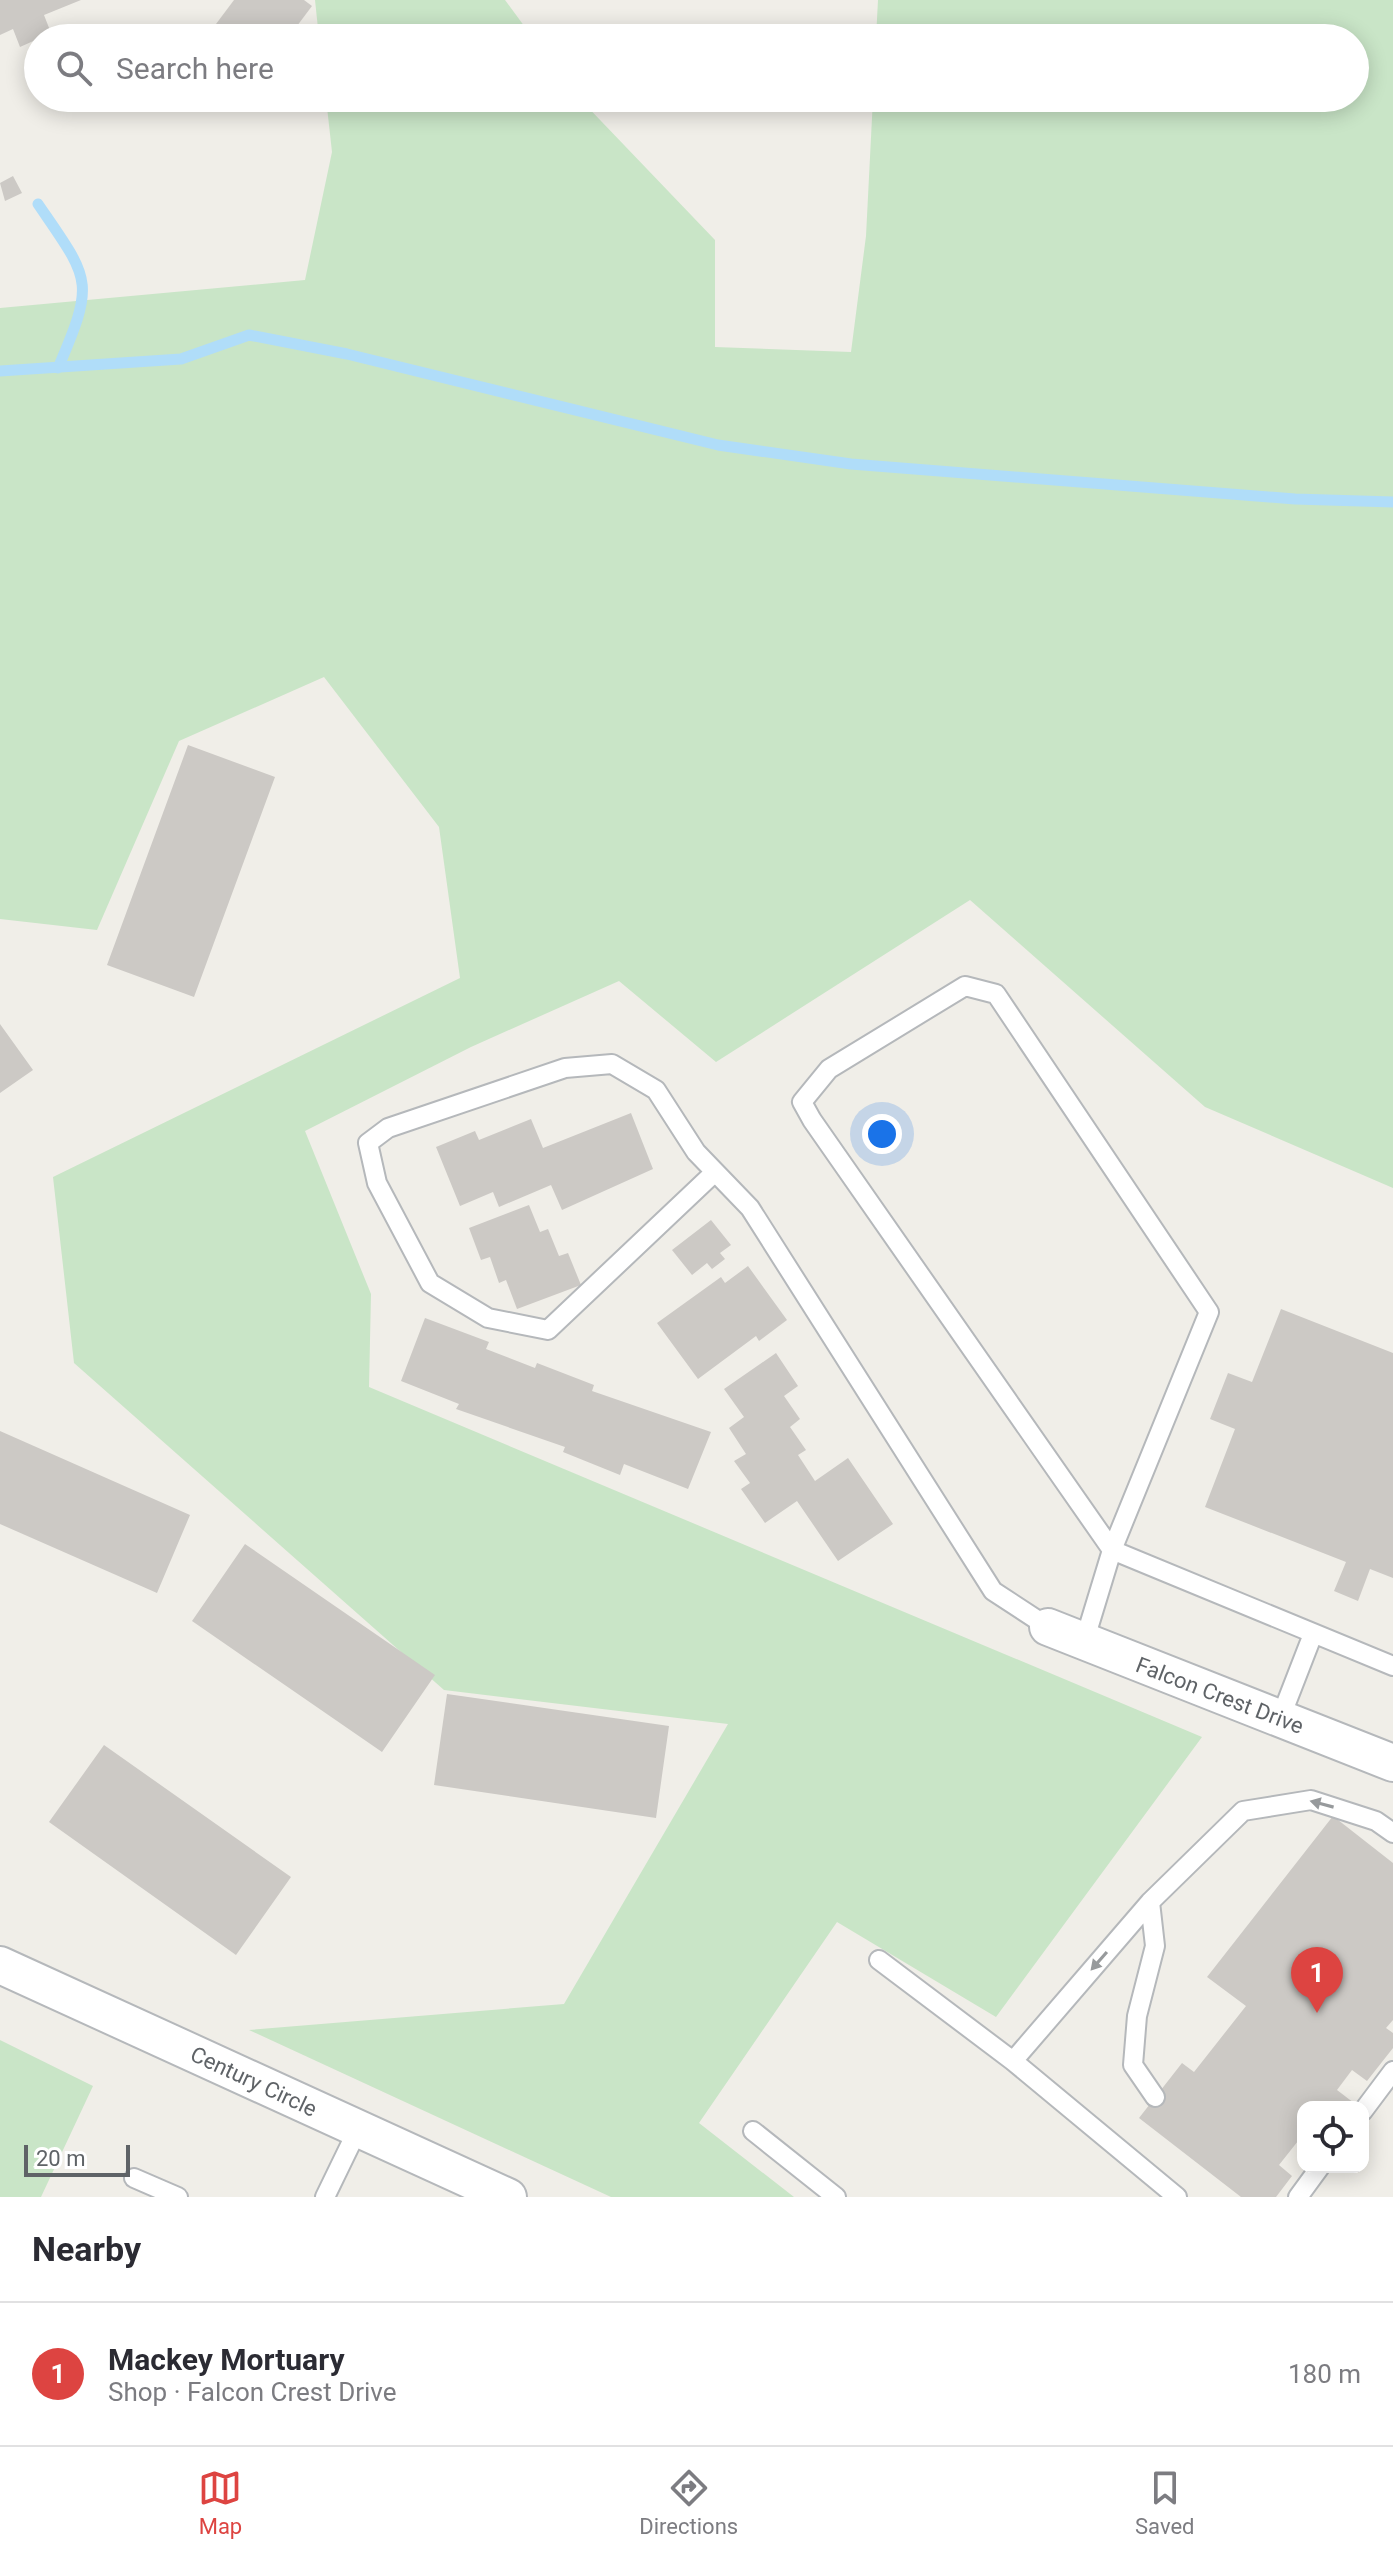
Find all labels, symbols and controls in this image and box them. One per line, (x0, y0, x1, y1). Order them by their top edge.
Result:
search box (24, 24, 1369, 112)
icon: search (52, 46, 96, 90)
text: Search here (116, 51, 274, 86)
your location (862, 1114, 902, 1154)
street label: Falcon Crest Drive (1133, 1652, 1307, 1739)
one-way arrow (1309, 1797, 1333, 1810)
pin: 1 (1291, 1947, 1343, 2013)
one-way arrow (1091, 1952, 1109, 1971)
street label: Century Circle (187, 2041, 321, 2122)
map controls (1297, 2101, 1369, 2173)
button: locate (1297, 2101, 1369, 2173)
scale bar (24, 2141, 130, 2177)
text: 20 m (36, 2146, 85, 2171)
text: Nearby (32, 2229, 141, 2269)
text: Mackey Mortuary (108, 2342, 345, 2377)
text: 1 (51, 2359, 65, 2389)
text: 180 m (1288, 2359, 1361, 2389)
text: Shop · Falcon Crest Drive (108, 2377, 397, 2407)
tab: Map (198, 2466, 242, 2539)
tab: Directions (639, 2466, 738, 2539)
tab: Saved (1135, 2466, 1195, 2539)

